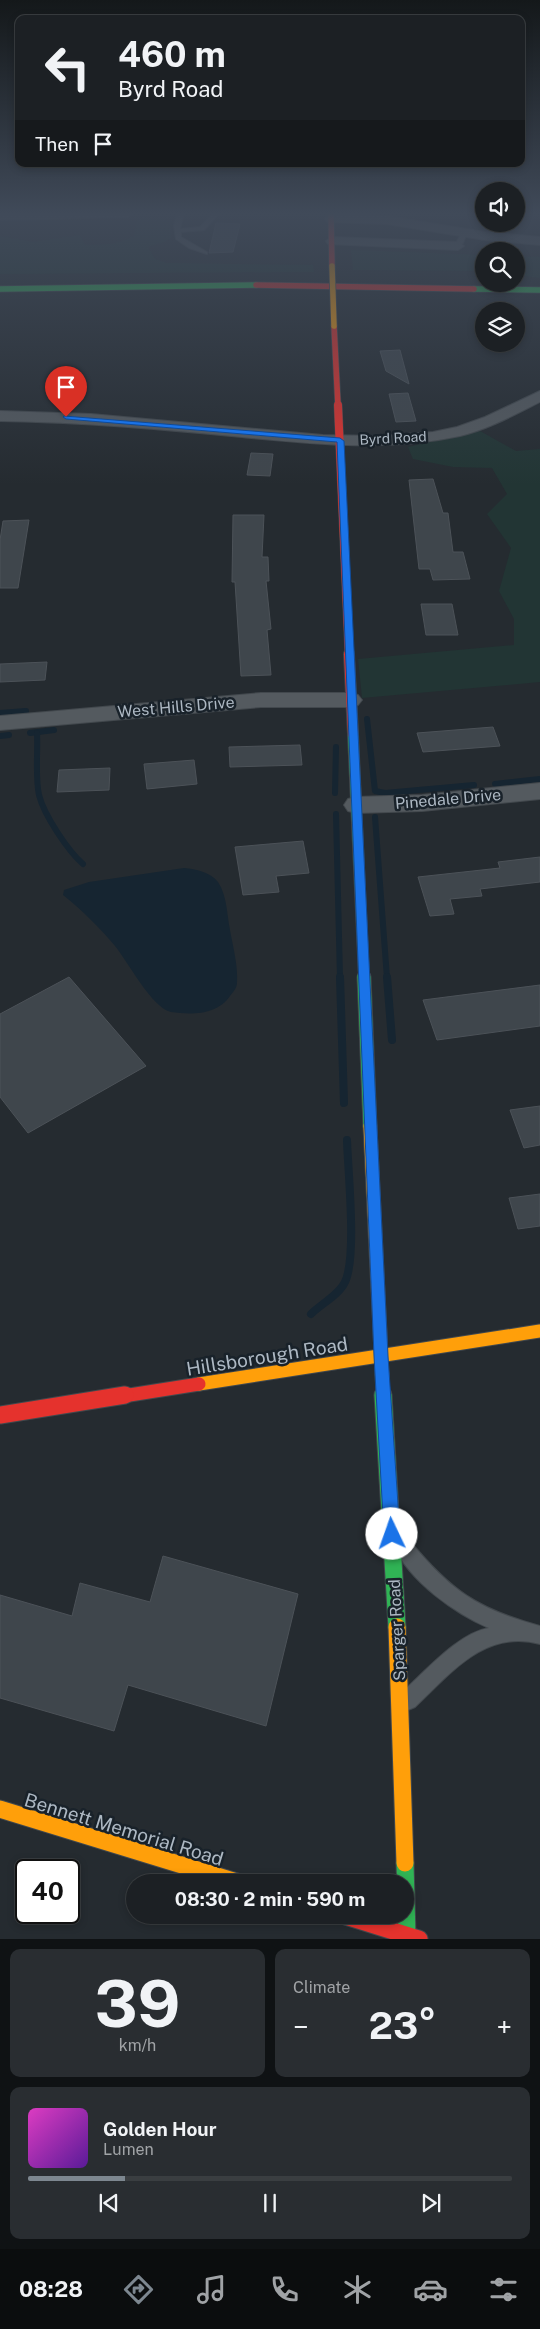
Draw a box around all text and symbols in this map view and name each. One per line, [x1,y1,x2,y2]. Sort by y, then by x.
text: 460 m [118,34,226,75]
icon: left [35,35,100,100]
text: Byrd Road [118,76,223,102]
icon: arrive [89,130,117,158]
text: Then [35,133,79,155]
map controls [475,182,525,352]
button: sound [475,182,525,232]
button: search [475,242,525,292]
button: layers [475,302,525,352]
pin [45,366,87,417]
icon: arrive [52,373,80,401]
street label: Byrd Road [359,428,427,448]
street label: West Hills Drive [117,692,235,722]
street label: Pinedale Drive [394,785,502,813]
street label: Hillsborough Road [185,1332,349,1380]
position arrow [365,1507,417,1559]
street label: Sparger Road [385,1579,409,1681]
street label: Bennett Memorial Road [22,1788,226,1870]
speed limit sign: 40 [15,1859,80,1924]
text: 08:30 · 2 min · 590 m [175,1888,365,1910]
text: 39 [95,1965,180,2042]
text: Climate [293,1978,350,1997]
text: 23° [369,2003,436,2048]
text: − [293,2010,309,2043]
text: + [496,2010,512,2043]
text: km/h [119,2036,156,2055]
text: Golden Hour [103,2118,217,2140]
text: Lumen [103,2140,154,2159]
icon: previous [95,2189,123,2217]
icon: pause [256,2189,284,2217]
icon: next [417,2189,445,2217]
icon: directions [121,2272,156,2307]
icon: music [194,2272,229,2307]
icon: phone [267,2272,302,2307]
icon: climate [340,2272,375,2307]
icon: car [413,2272,448,2307]
icon: filters [486,2272,521,2307]
text: 08:28 [19,2276,83,2302]

